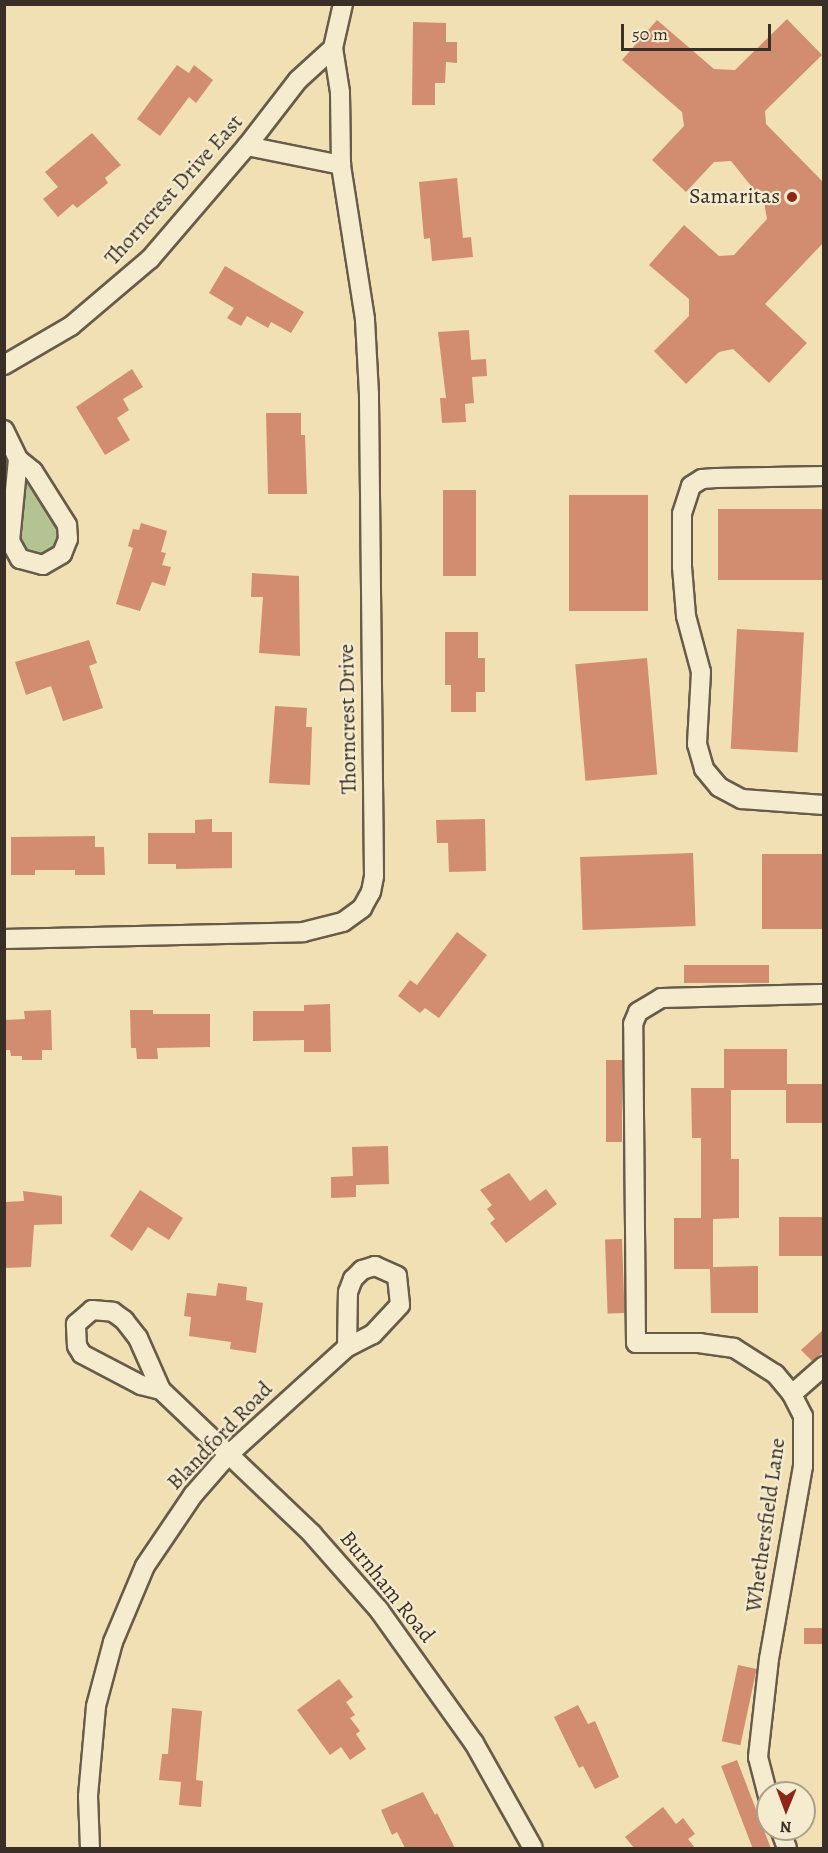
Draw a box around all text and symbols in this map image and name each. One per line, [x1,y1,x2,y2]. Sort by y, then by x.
scale bar [624,12,774,50]
text: 50 m [632,22,668,46]
street label: Thorncrest Drive East [99,109,249,271]
place label: Samaritas [689,184,780,210]
marker: Samaritas [785,190,799,204]
street label: Thorncrest Drive [333,644,363,794]
street label: Blandford Road [162,1376,278,1496]
street label: Whethersfield Lane [741,1436,791,1614]
street label: Burnham Road [334,1526,440,1648]
north arrow [756,1781,816,1841]
text: N [780,1816,792,1838]

